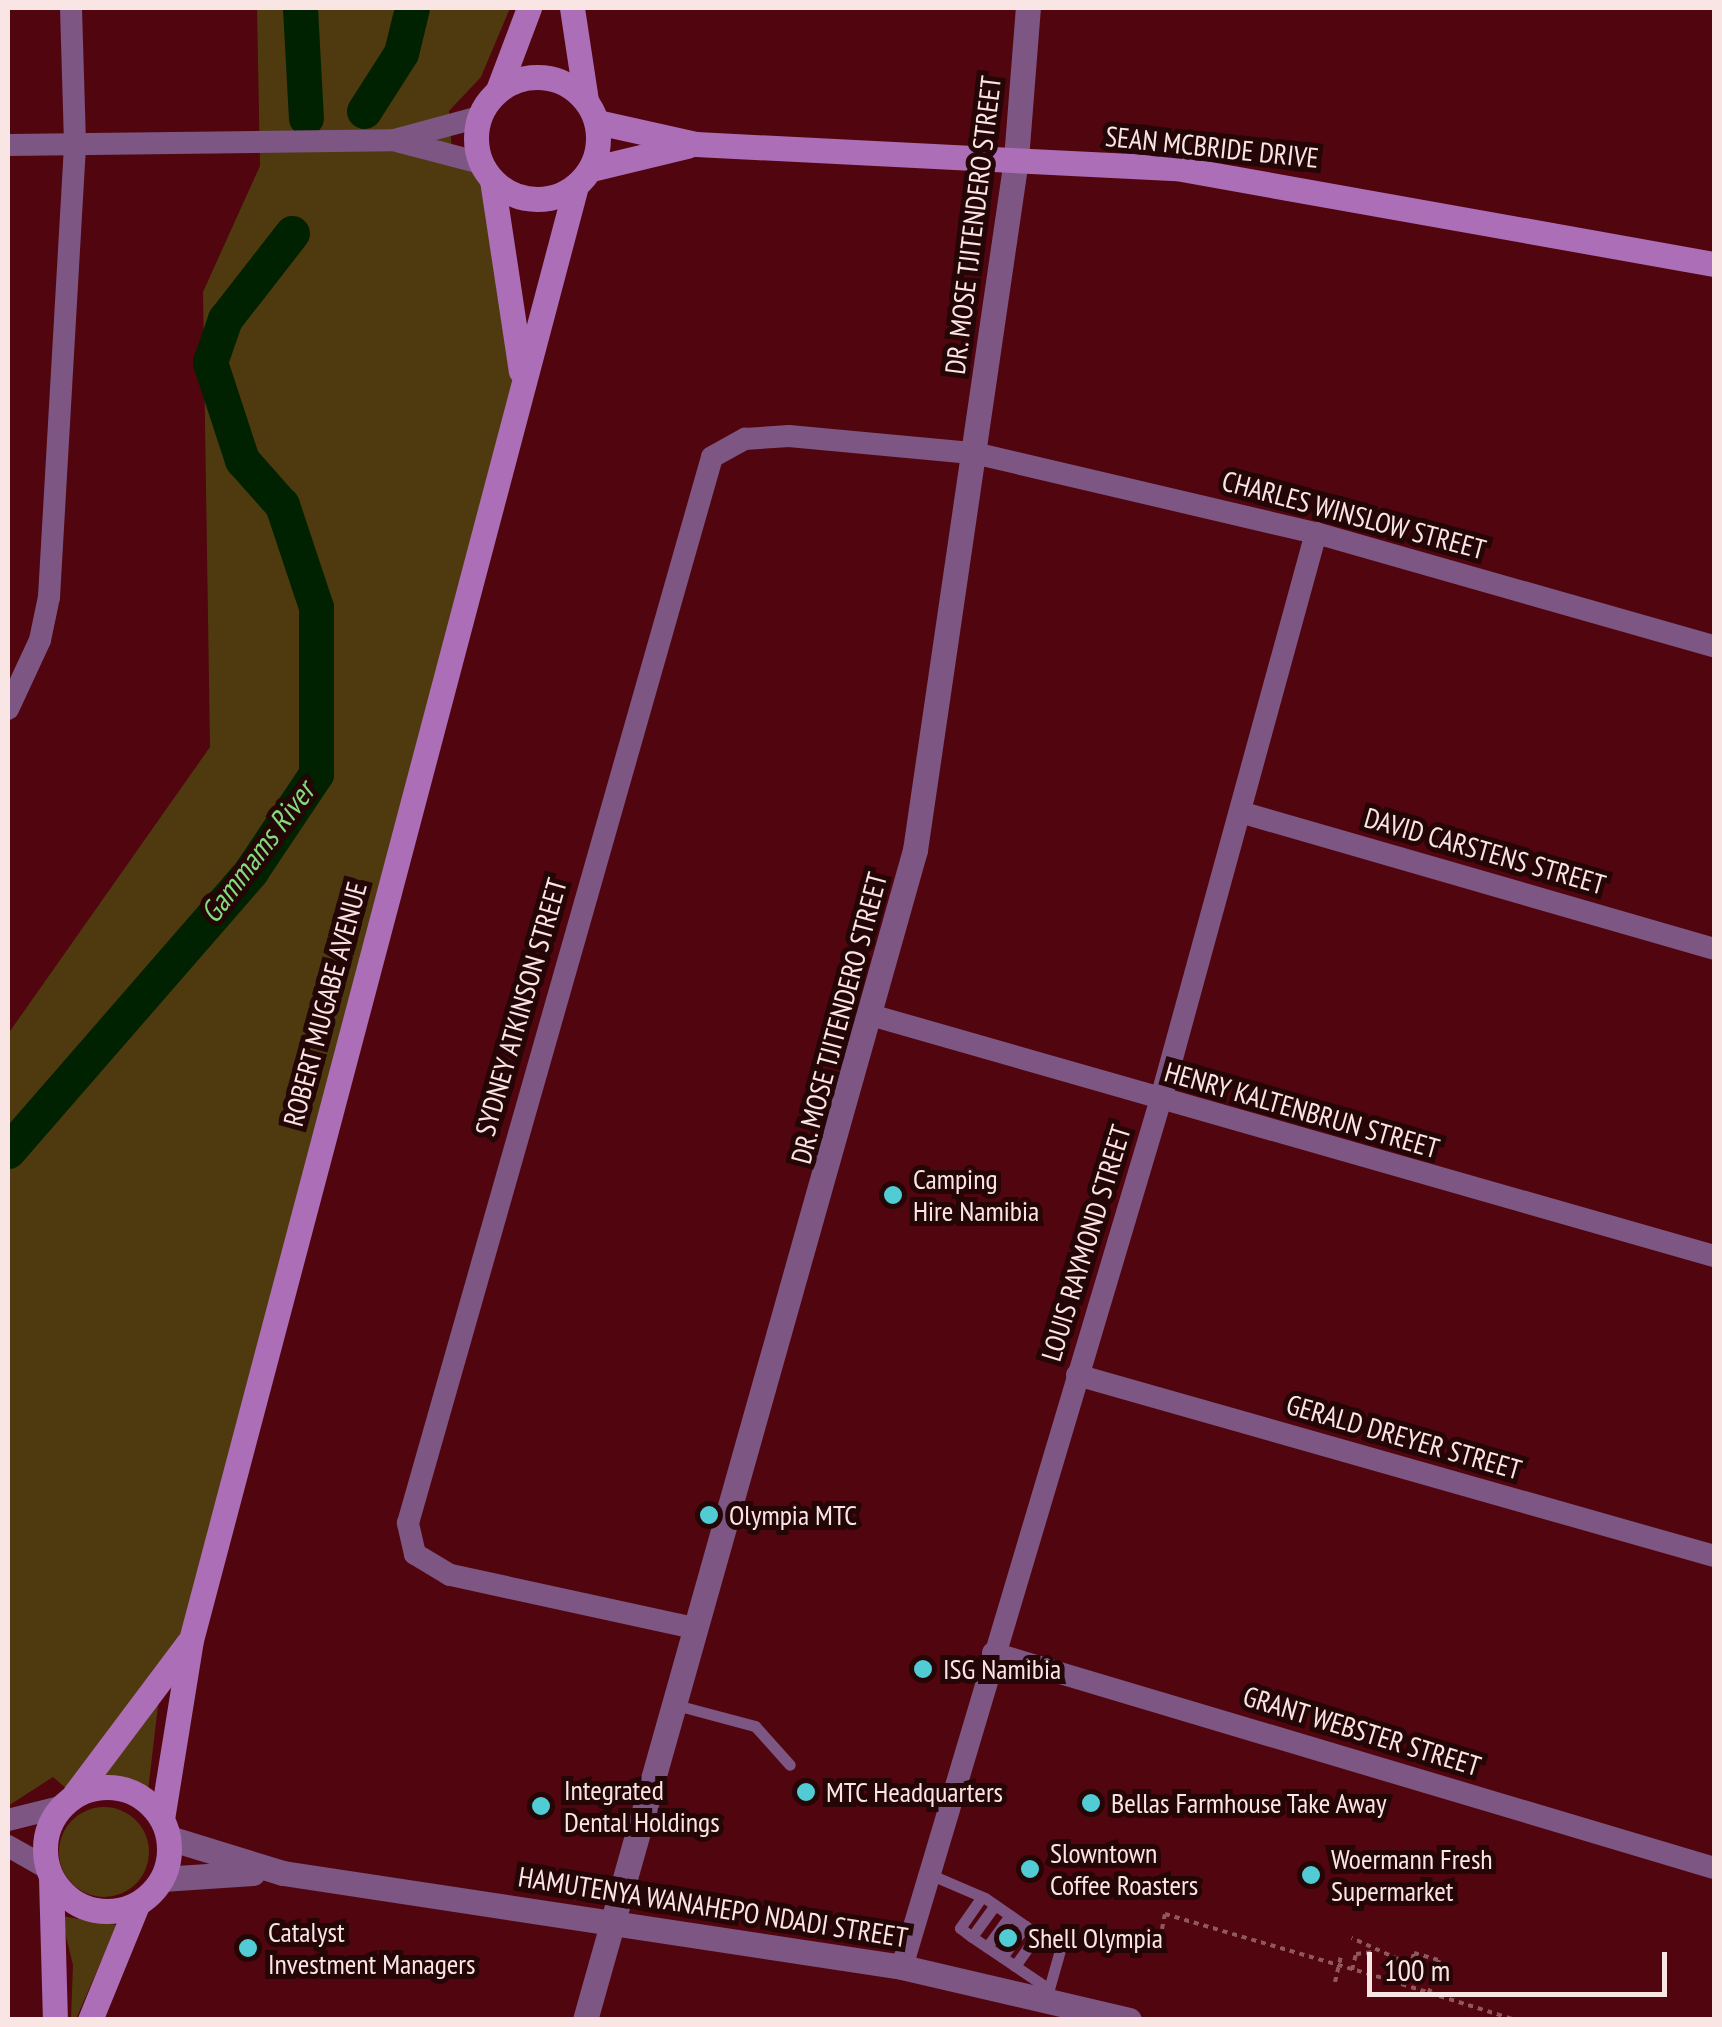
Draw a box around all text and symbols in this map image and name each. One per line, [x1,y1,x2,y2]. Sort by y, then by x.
street label: DR. MOSE TJITENDERO STREET [938,73,1008,377]
street label: SEAN MCBRIDE DRIVE [1104,119,1320,175]
street label: CHARLES WINSLOW STREET [1218,463,1490,567]
water label: Gammams River [192,774,322,930]
street label: DAVID CARSTENS STREET [1361,801,1609,901]
street label: DR. MOSE TJITENDERO STREET [784,867,894,1169]
street label: SYDNEY ATKINSON STREET [468,874,574,1140]
street label: ROBERT MUGABE AVENUE [276,877,374,1131]
street label: HENRY KALTENBRUN STREET [1161,1055,1443,1165]
street label: LOUIS RAYMOND STREET [1034,1121,1138,1365]
place label: Camping Hire Namibia [913,1162,1039,1228]
marker: Camping Hire Namibia [882,1184,904,1206]
street label: GERALD DREYER STREET [1283,1387,1525,1487]
place label: Olympia MTC [729,1498,857,1532]
marker: Olympia MTC [698,1504,720,1526]
place label: ISG Namibia [943,1652,1061,1686]
marker: ISG Namibia [912,1658,934,1680]
street label: GRANT WEBSTER STREET [1239,1679,1485,1783]
place label: Integrated Dental Holdings [564,1773,720,1839]
place label: MTC Headquarters [826,1775,1004,1809]
marker: MTC Headquarters [795,1781,817,1803]
place label: Bellas Farmhouse Take Away [1111,1786,1388,1820]
marker: Bellas Farmhouse Take Away [1080,1792,1102,1814]
marker: Integrated Dental Holdings [528,1793,554,1819]
place label: Slowntown Coffee Roasters [1050,1836,1198,1902]
place label: Woermann Fresh Supermarket [1331,1842,1493,1908]
marker: Slowntown Coffee Roasters [1019,1858,1041,1880]
street label: HAMUTENYA WANAHEPO NDADI STREET [515,1860,911,1954]
marker: Woermann Fresh Supermarket [1300,1864,1322,1886]
place label: Catalyst Investment Managers [268,1915,475,1981]
place label: Shell Olympia [1028,1921,1163,1955]
marker: Shell Olympia [997,1927,1019,1949]
scale bar [1372,1932,1672,1994]
marker: Catalyst Investment Managers [237,1937,259,1959]
text: 100 m [1384,1950,1450,1989]

